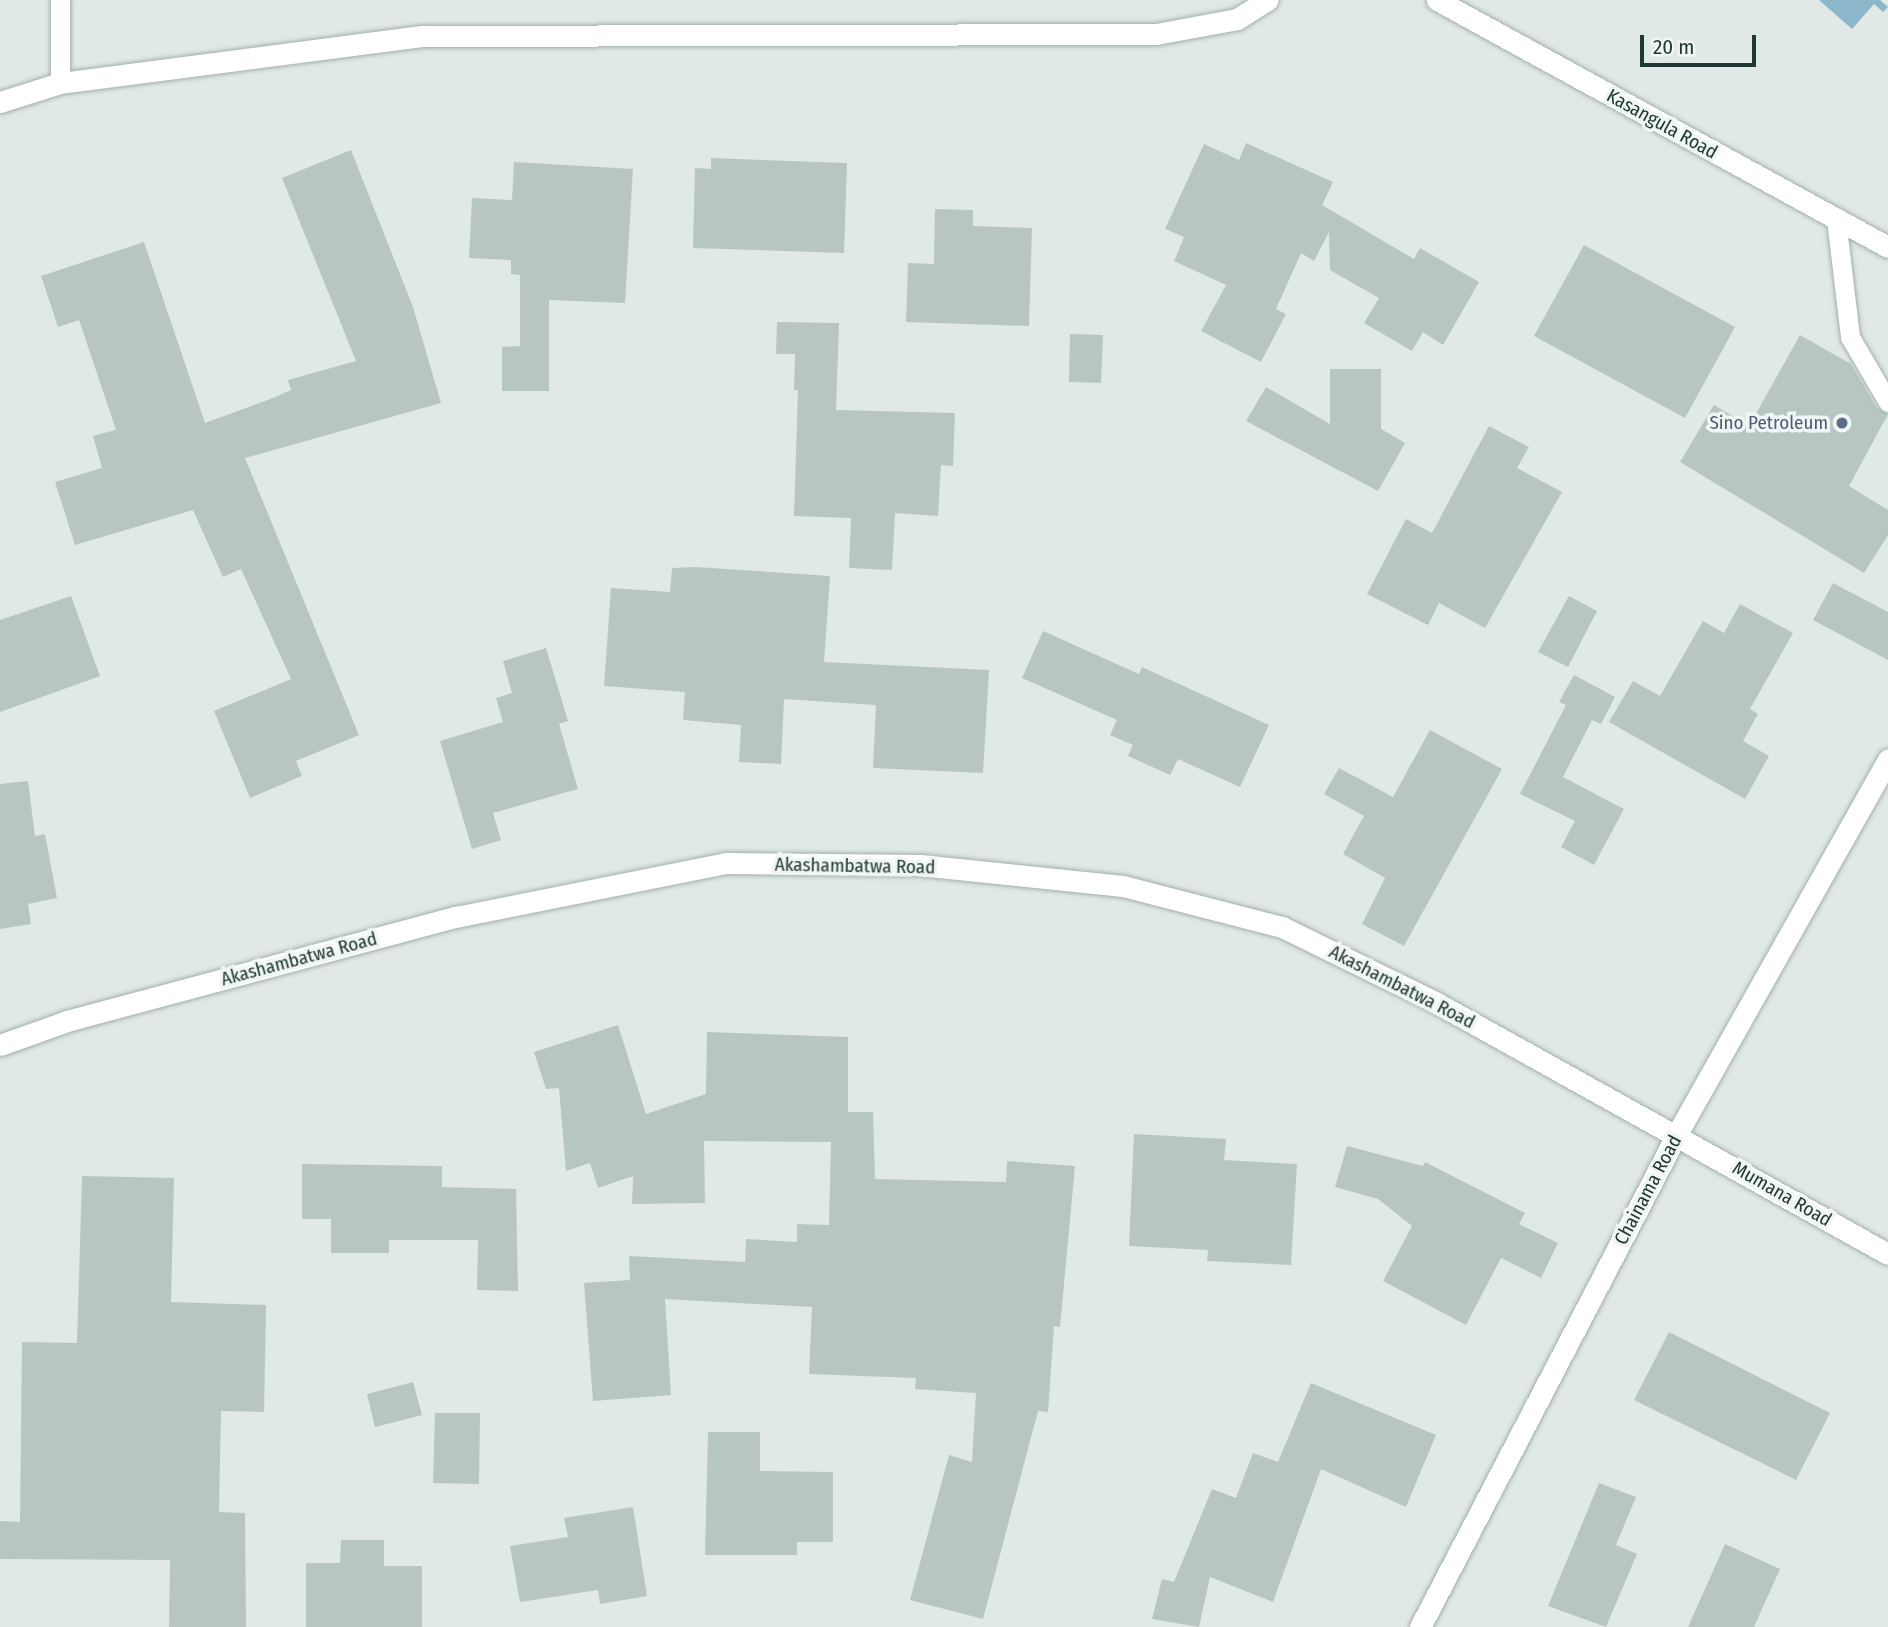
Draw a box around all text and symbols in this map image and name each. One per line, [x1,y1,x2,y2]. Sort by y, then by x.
scale bar [1643,21,1758,65]
text: 20 m [1653,34,1694,60]
street label: Kasangula Road [1603,84,1721,164]
place label: Sino Petroleum [1709,412,1828,434]
marker: Sino Petroleum [1834,415,1850,431]
street label: Akashambatwa Road [775,853,935,879]
street label: Akashambatwa Road [218,927,380,991]
street label: Akashambatwa Road [1325,940,1479,1034]
street label: Chainama Road [1610,1131,1686,1249]
street label: Mumana Road [1728,1156,1836,1232]

